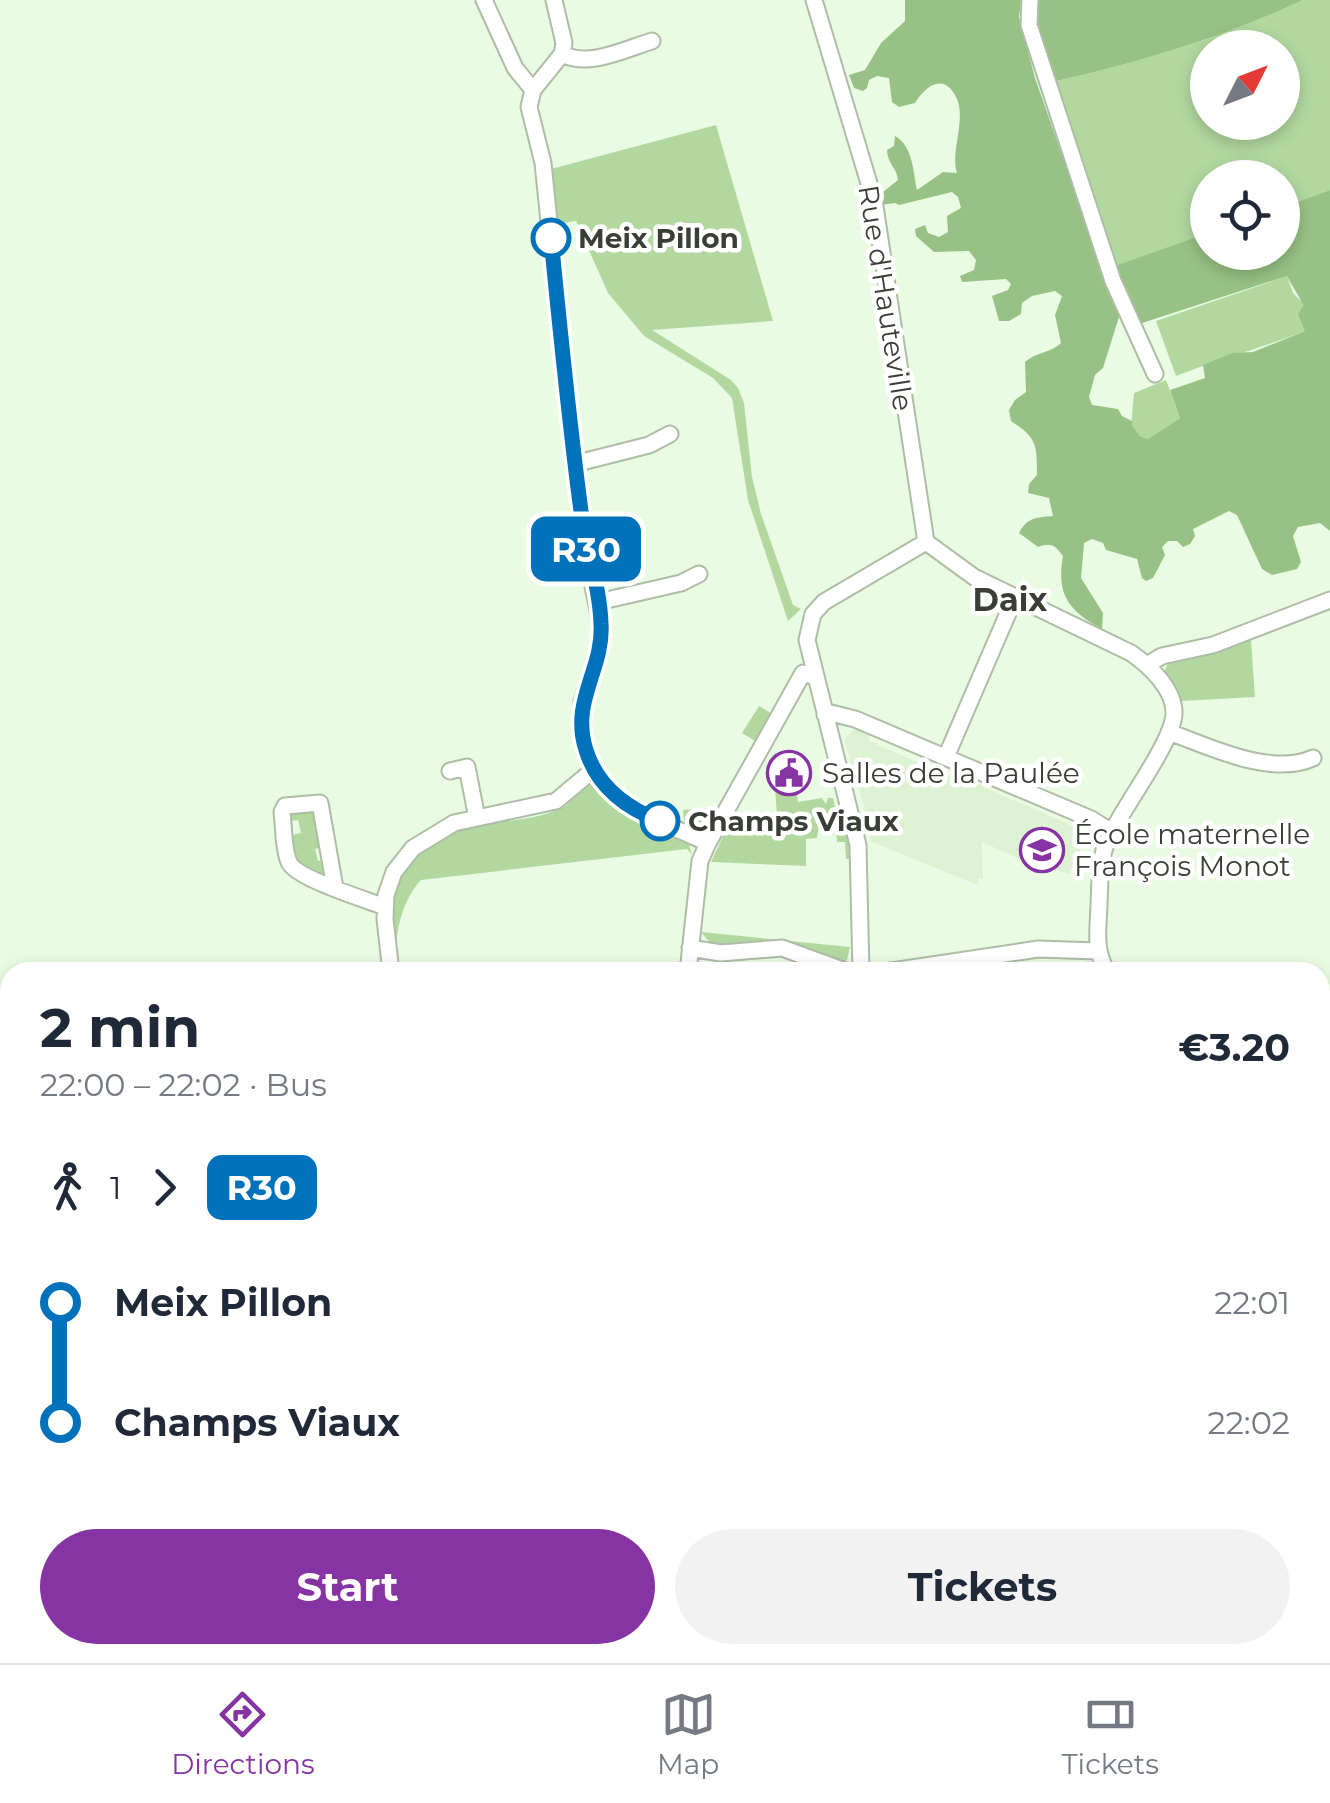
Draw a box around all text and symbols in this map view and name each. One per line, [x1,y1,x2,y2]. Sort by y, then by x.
north arrow [1190,30,1300,140]
map controls [1190,30,1300,270]
button: locate [1190,160,1300,270]
street label: Rue d'Hauteville [851,183,921,413]
marker: Meix Pillon [532,219,570,257]
place label: Meix Pillon [578,221,739,255]
line badge: R30 [528,516,644,582]
text: R30 [551,528,621,571]
district label: Daix [973,580,1047,619]
public building icon: Salles de la Paulée [766,750,812,796]
place label: Salles de la Paulée [822,756,1080,790]
marker: Champs Viaux [641,802,679,840]
place label: Champs Viaux [688,804,899,838]
place label: École maternelle François Monot [1074,817,1310,883]
school or university icon: École maternelle François Monot [1019,827,1065,873]
text: 2 min [40,994,200,1061]
text: €3.20 [1178,1024,1290,1071]
text: 22:00 – 22:02 · Bus [40,1065,327,1104]
icon: walk [40,1160,95,1215]
icon: forward [137,1160,192,1215]
text: R30 [227,1166,297,1209]
text: 1 [110,1168,122,1207]
text: Meix Pillon [114,1279,332,1326]
text: 22:01 [1214,1283,1290,1322]
text: Champs Viaux [114,1399,400,1446]
text: 22:02 [1208,1403,1290,1442]
button: Start [40,1529,655,1644]
button: Tickets [675,1529,1290,1644]
tab: Directions [171,1687,315,1781]
tab: Map [657,1687,719,1781]
tab: Tickets [1062,1687,1159,1781]

